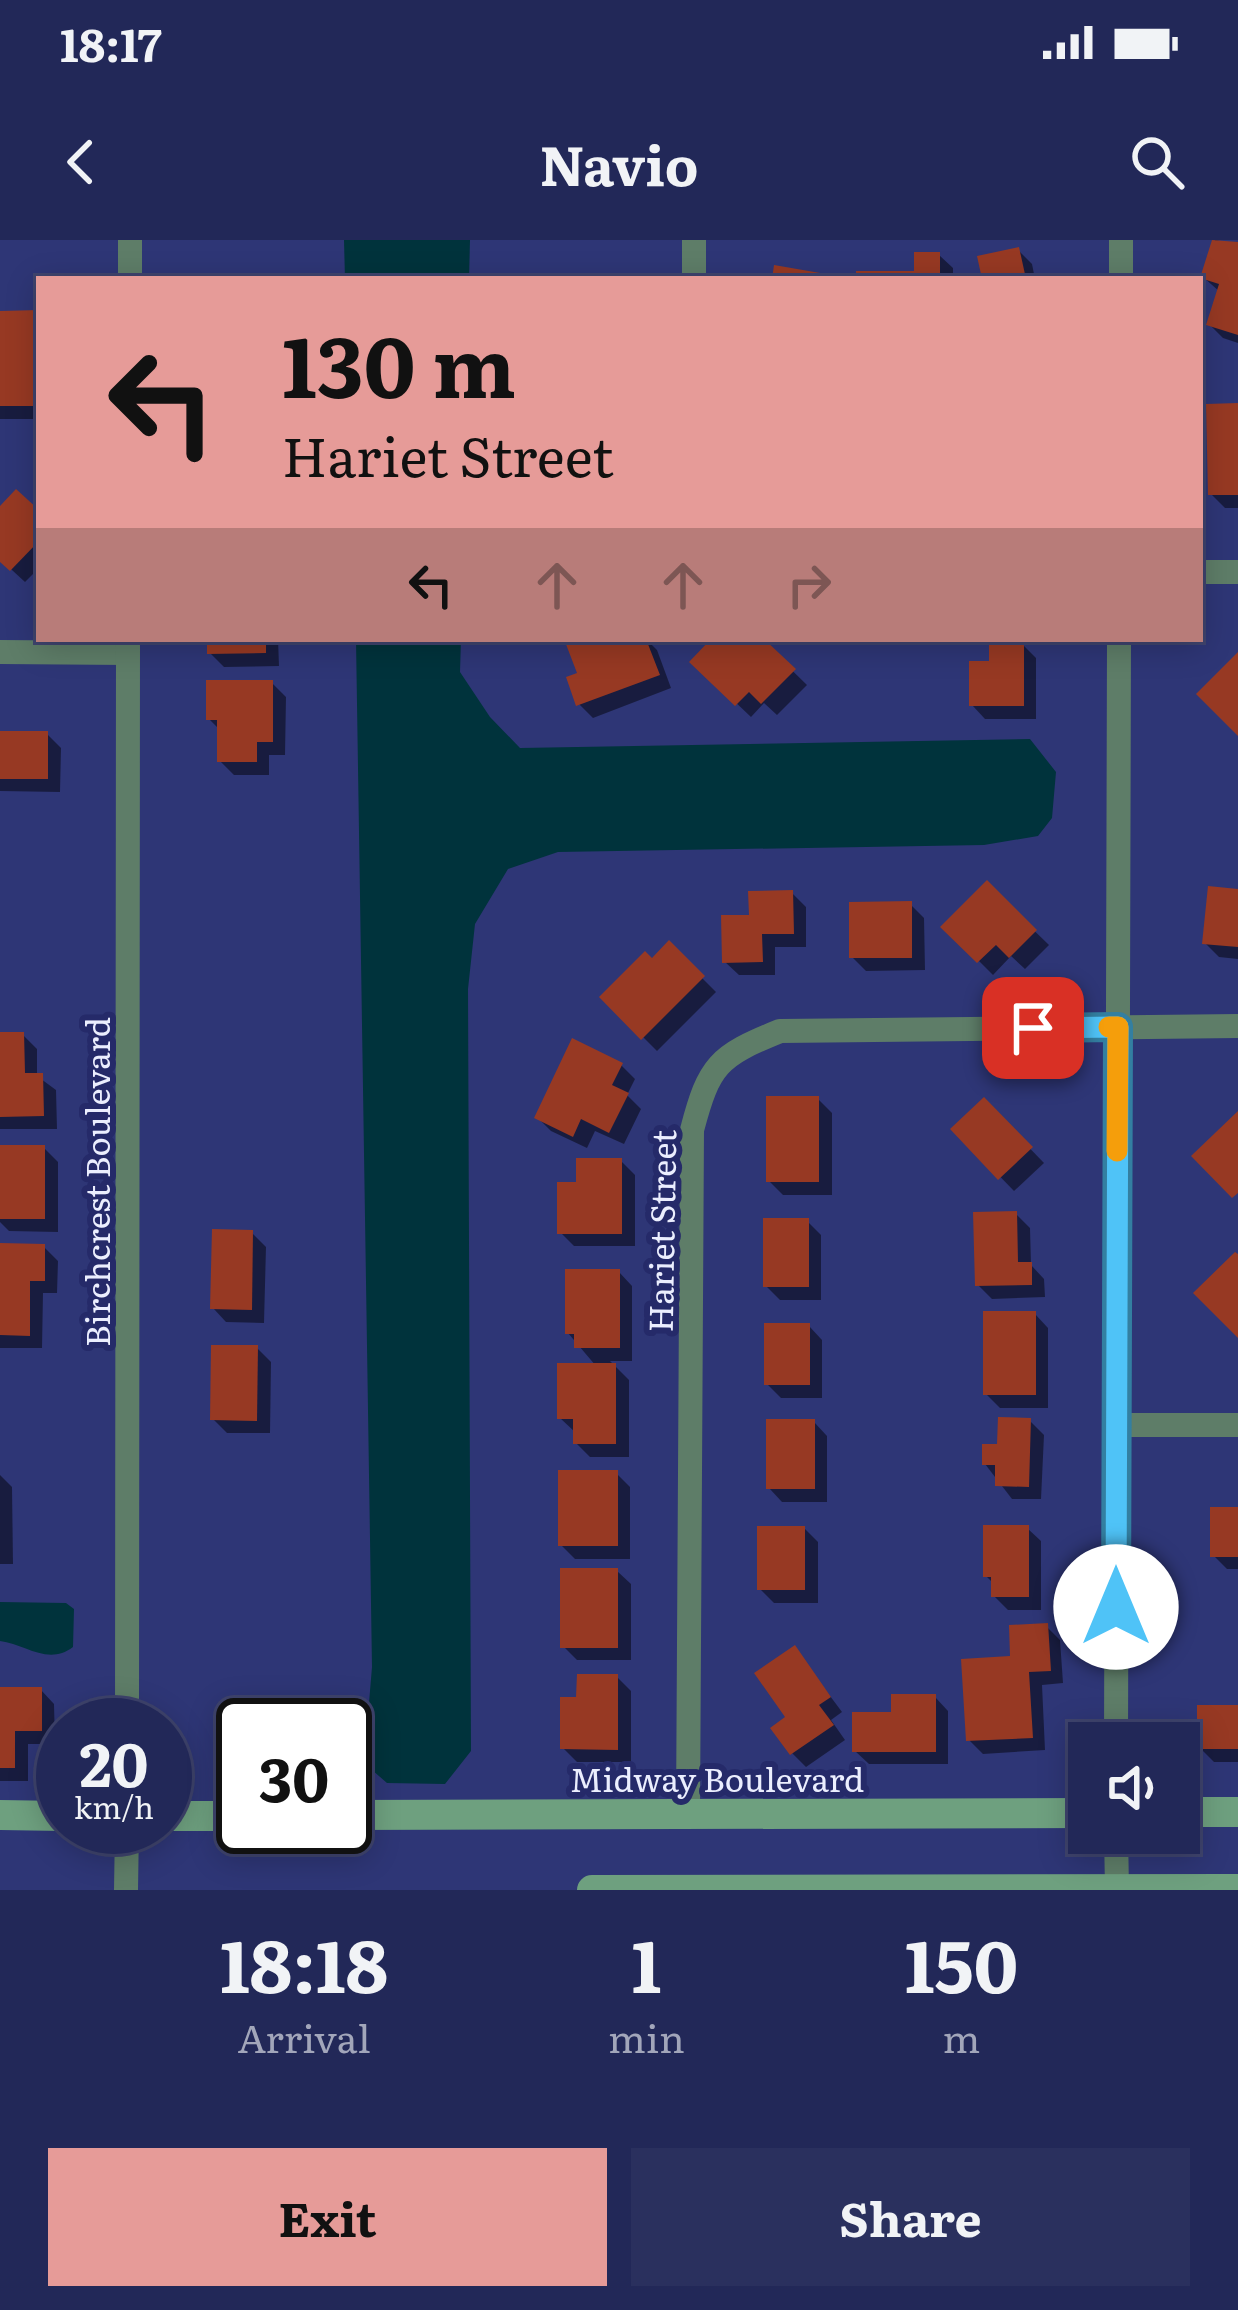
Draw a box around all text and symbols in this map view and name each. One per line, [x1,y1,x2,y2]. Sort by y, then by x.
text: 18:17 [60,9,162,76]
text: Navio [540,122,698,203]
icon: back [48,129,114,195]
icon: search [1124,129,1190,195]
text: 130 m [282,299,516,424]
icon: left [84,324,240,480]
text: Hariet Street [282,413,614,494]
icon: left [398,552,464,618]
icon: ahead [524,552,590,618]
icon: ahead [650,552,716,618]
icon: right [776,552,842,618]
pin [982,977,1084,1079]
icon: arrive [1000,995,1066,1061]
street label: Birchcrest Boulevard [71,1017,120,1347]
street label: Hariet Street [634,1129,686,1333]
position arrow [1053,1544,1179,1670]
speed limit sign: 30 [216,1698,372,1854]
text: 20 [79,1716,149,1805]
map controls [1068,1722,1200,1854]
button: sound [1068,1722,1200,1854]
street label: Midway Boulevard [570,1753,864,1802]
text: km/h [74,1784,154,1828]
text: 18:18 [220,1908,388,2015]
text: 1 [631,1908,661,2015]
text: 150 [905,1908,1018,2015]
text: Arrival [237,2007,371,2065]
text: min [608,2007,685,2065]
text: m [942,2007,980,2065]
button: Exit [48,2148,607,2286]
button: Share [631,2148,1190,2286]

